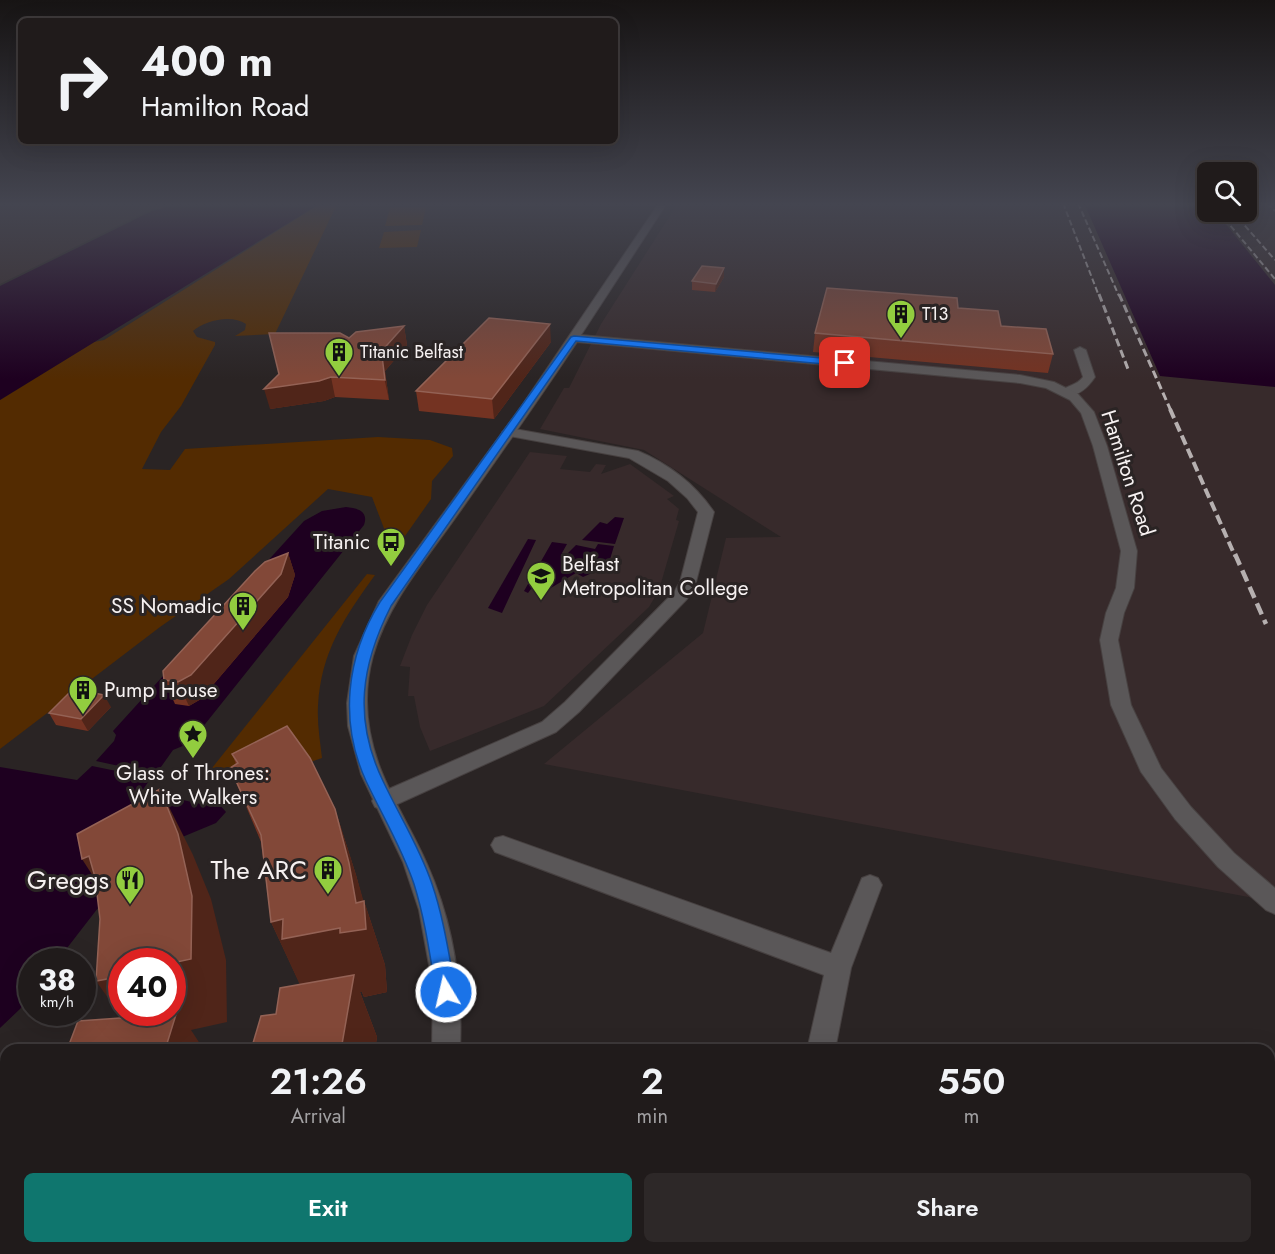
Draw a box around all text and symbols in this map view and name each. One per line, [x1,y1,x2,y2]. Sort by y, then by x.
text: 400 m [141,31,273,92]
icon: right [42,42,120,120]
text: Hamilton Road [141,87,309,126]
map controls [1197,162,1257,222]
button: search [1197,162,1257,222]
building icon: T13 [885,298,917,340]
place label: T13 [922,301,948,327]
building icon: Titanic Belfast [323,336,355,378]
pin [819,337,870,388]
place label: Titanic Belfast [360,339,464,365]
icon: arrive [828,346,861,379]
street label: Hamilton Road [1094,406,1162,540]
bus stop icon: Titanic [375,526,407,568]
place label: Titanic [313,527,370,557]
place label: Belfast Metropolitan College [562,549,749,603]
school or university icon: Belfast Metropolitan College [525,560,557,602]
building icon: SS Nomadic [227,590,259,632]
place label: SS Nomadic [111,591,222,621]
building icon: Pump House [67,674,99,716]
place label: Pump House [104,675,218,705]
place icon: Glass of Thrones: White Walkers [177,718,209,760]
place label: Glass of Thrones: White Walkers [116,758,270,812]
place label: The ARC [211,851,307,889]
building icon: The ARC [312,854,344,896]
place label: Greggs [27,861,109,899]
restaurant icon: Greggs [114,864,146,906]
speed limit sign: 40 [108,948,186,1026]
text: 38 [38,958,76,1001]
position arrow [414,960,478,1024]
text: km/h [40,991,74,1013]
text: 21:26 [270,1055,367,1107]
text: 2 [641,1055,664,1107]
text: 550 [938,1055,1005,1107]
text: Arrival [291,1102,346,1131]
text: min [637,1102,668,1131]
text: m [964,1102,979,1131]
button: Exit [24,1173,632,1242]
button: Share [644,1173,1251,1242]

